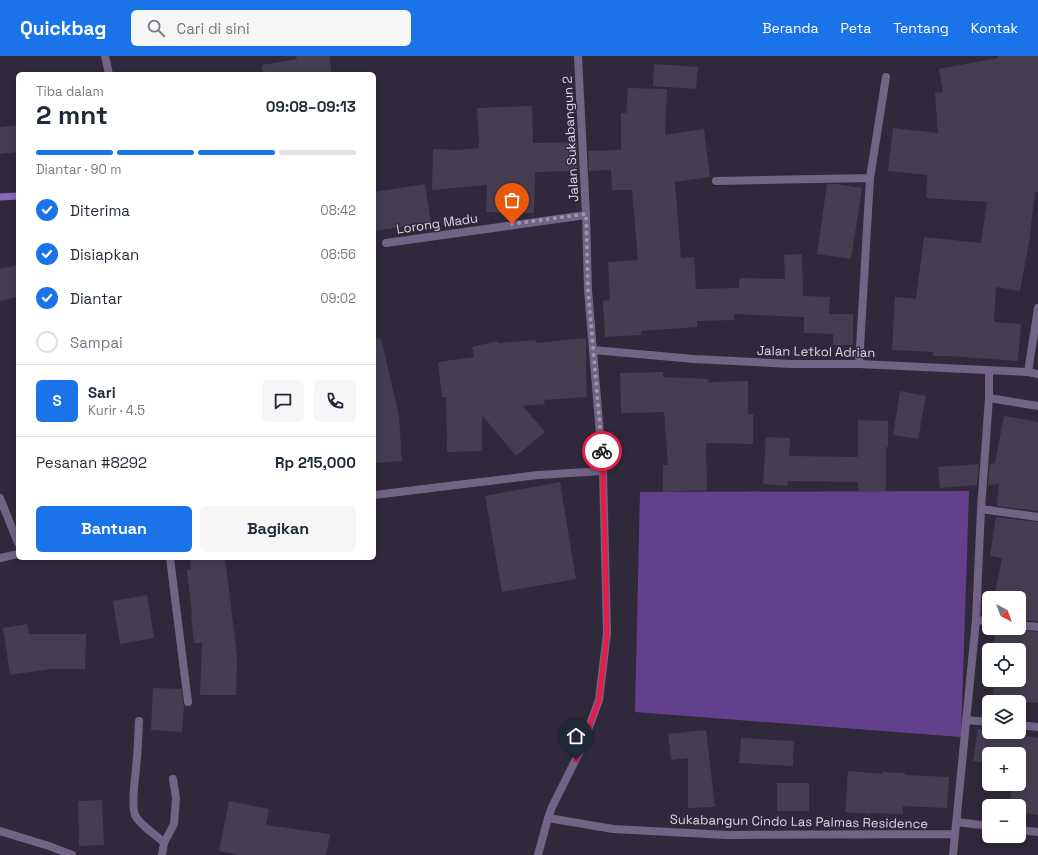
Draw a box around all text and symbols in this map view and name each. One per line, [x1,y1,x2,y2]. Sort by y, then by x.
search box [131,10,411,46]
text: Quickbag [20,16,107,41]
icon: search [145,17,167,39]
text: Cari di sini [177,19,250,38]
text: Beranda [762,19,819,37]
text: Peta [841,19,871,37]
text: Tentang [893,19,949,37]
text: Kontak [971,19,1018,37]
street label: Jalan Sukabangun 2 [559,75,582,203]
text: Tiba dalam [36,83,104,100]
text: 09:08–09:13 [266,97,356,116]
text: 2 mnt [36,98,108,132]
text: Diantar · 90 m [36,161,121,178]
pin [495,183,529,224]
icon: bag [501,189,523,211]
icon: check [36,199,58,221]
text: Diterima [70,201,130,220]
text: 08:42 [320,202,356,219]
street label: Lorong Madu [395,209,479,238]
icon: check [36,243,58,265]
text: Disiapkan [70,245,139,264]
text: 08:56 [321,246,356,263]
icon: check [36,287,58,309]
text: Diantar [70,289,122,308]
text: 09:02 [320,290,356,307]
text: Sampai [70,333,123,352]
street label: Jalan Letkol Adrian [757,342,875,361]
button: chat [262,380,304,422]
button: phone [314,380,356,422]
text: Sari [88,383,116,402]
text: S [52,391,62,410]
text: Kurir · 4.5 [88,402,145,419]
courier [582,431,622,471]
icon: bike [591,440,613,462]
text: Pesanan #8292 [36,453,147,472]
text: Rp 215,000 [275,453,356,472]
button: Bantuan [36,506,192,552]
button: Bagikan [200,506,356,552]
north arrow [982,591,1026,635]
map controls [982,591,1026,843]
button: locate [982,643,1026,687]
button: layers [982,695,1026,739]
pin [559,719,593,760]
icon: home [565,725,587,747]
button: + [982,747,1026,791]
button: − [982,799,1026,843]
street label: Sukabangun Cindo Las Palmas Residence [670,811,928,832]

